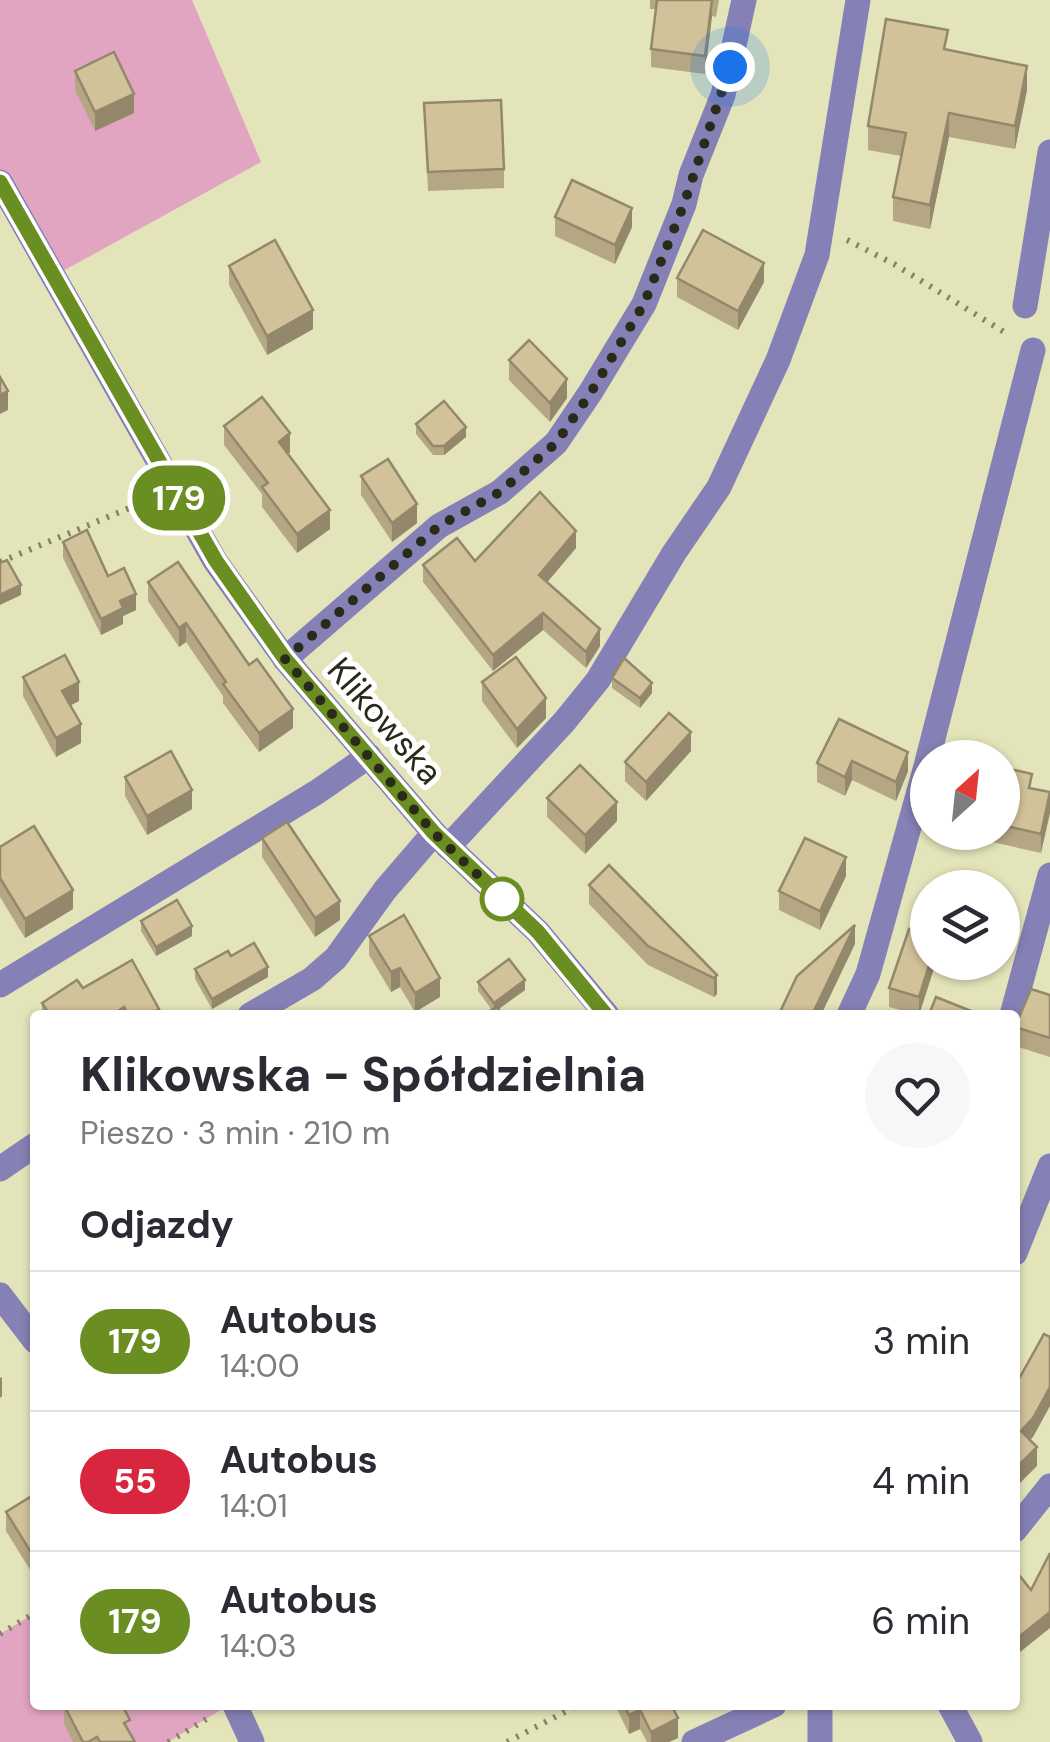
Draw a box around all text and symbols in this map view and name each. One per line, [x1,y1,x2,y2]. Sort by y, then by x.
your location [705,42,755,92]
line badge: 179 [121,466,236,530]
text: 179 [152,475,206,521]
street label: Klikowska [317,648,453,794]
north arrow [910,740,1020,850]
map controls [910,740,1020,980]
button: layers [910,870,1020,980]
unlabelled marker [481,878,523,920]
text: Klikowska - Spółdzielnia [80,1043,646,1106]
button: heart [865,1043,970,1148]
text: Pieszo · 3 min · 210 m [80,1112,390,1154]
text: Odjazdy [80,1200,234,1250]
text: Autobus [220,1295,378,1345]
text: 3 min [873,1316,970,1366]
text: 179 [108,1318,162,1364]
text: 14:00 [220,1345,300,1387]
text: Autobus [220,1435,378,1485]
text: 4 min [872,1456,970,1506]
text: 55 [113,1458,157,1504]
text: 14:01 [220,1485,288,1527]
text: Autobus [220,1575,378,1625]
text: 6 min [871,1596,970,1646]
text: 179 [108,1598,162,1644]
text: 14:03 [220,1625,297,1667]

